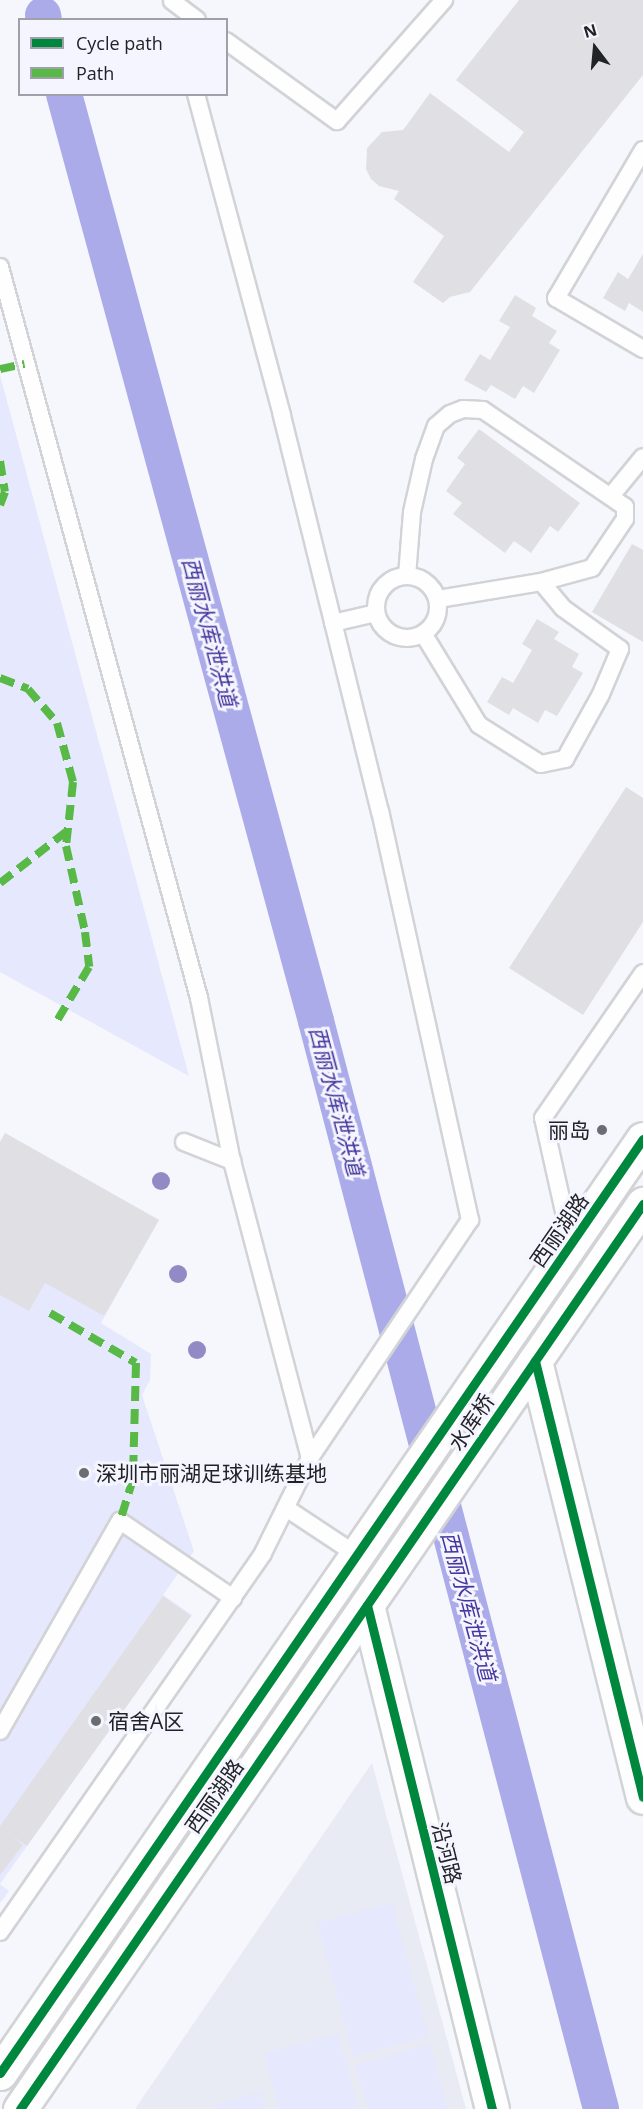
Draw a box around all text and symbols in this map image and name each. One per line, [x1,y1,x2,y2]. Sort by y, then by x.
legend [18,18,228,96]
north arrow [565,18,625,78]
text: N [581,18,599,43]
text: Cycle path [76,31,163,55]
text: Path [76,61,114,85]
water label: 西丽水库泄洪道 [177,554,243,710]
water label: 西丽水库泄洪道 [304,1023,370,1179]
place label: 丽岛 [548,1117,590,1143]
marker: 丽岛 [595,1123,609,1137]
street label: 西丽湖路 [525,1188,593,1272]
street label: 水库桥 [443,1389,499,1455]
place label: 深圳市丽湖足球训练基地 [96,1460,327,1486]
marker: 深圳市丽湖足球训练基地 [77,1466,91,1480]
water label: 西丽水库泄洪道 [436,1528,502,1684]
place label: 宿舍A区 [108,1708,184,1734]
marker: 宿舍A区 [89,1714,103,1728]
street label: 西丽湖路 [180,1754,248,1838]
street label: 沿河路 [427,1819,467,1887]

